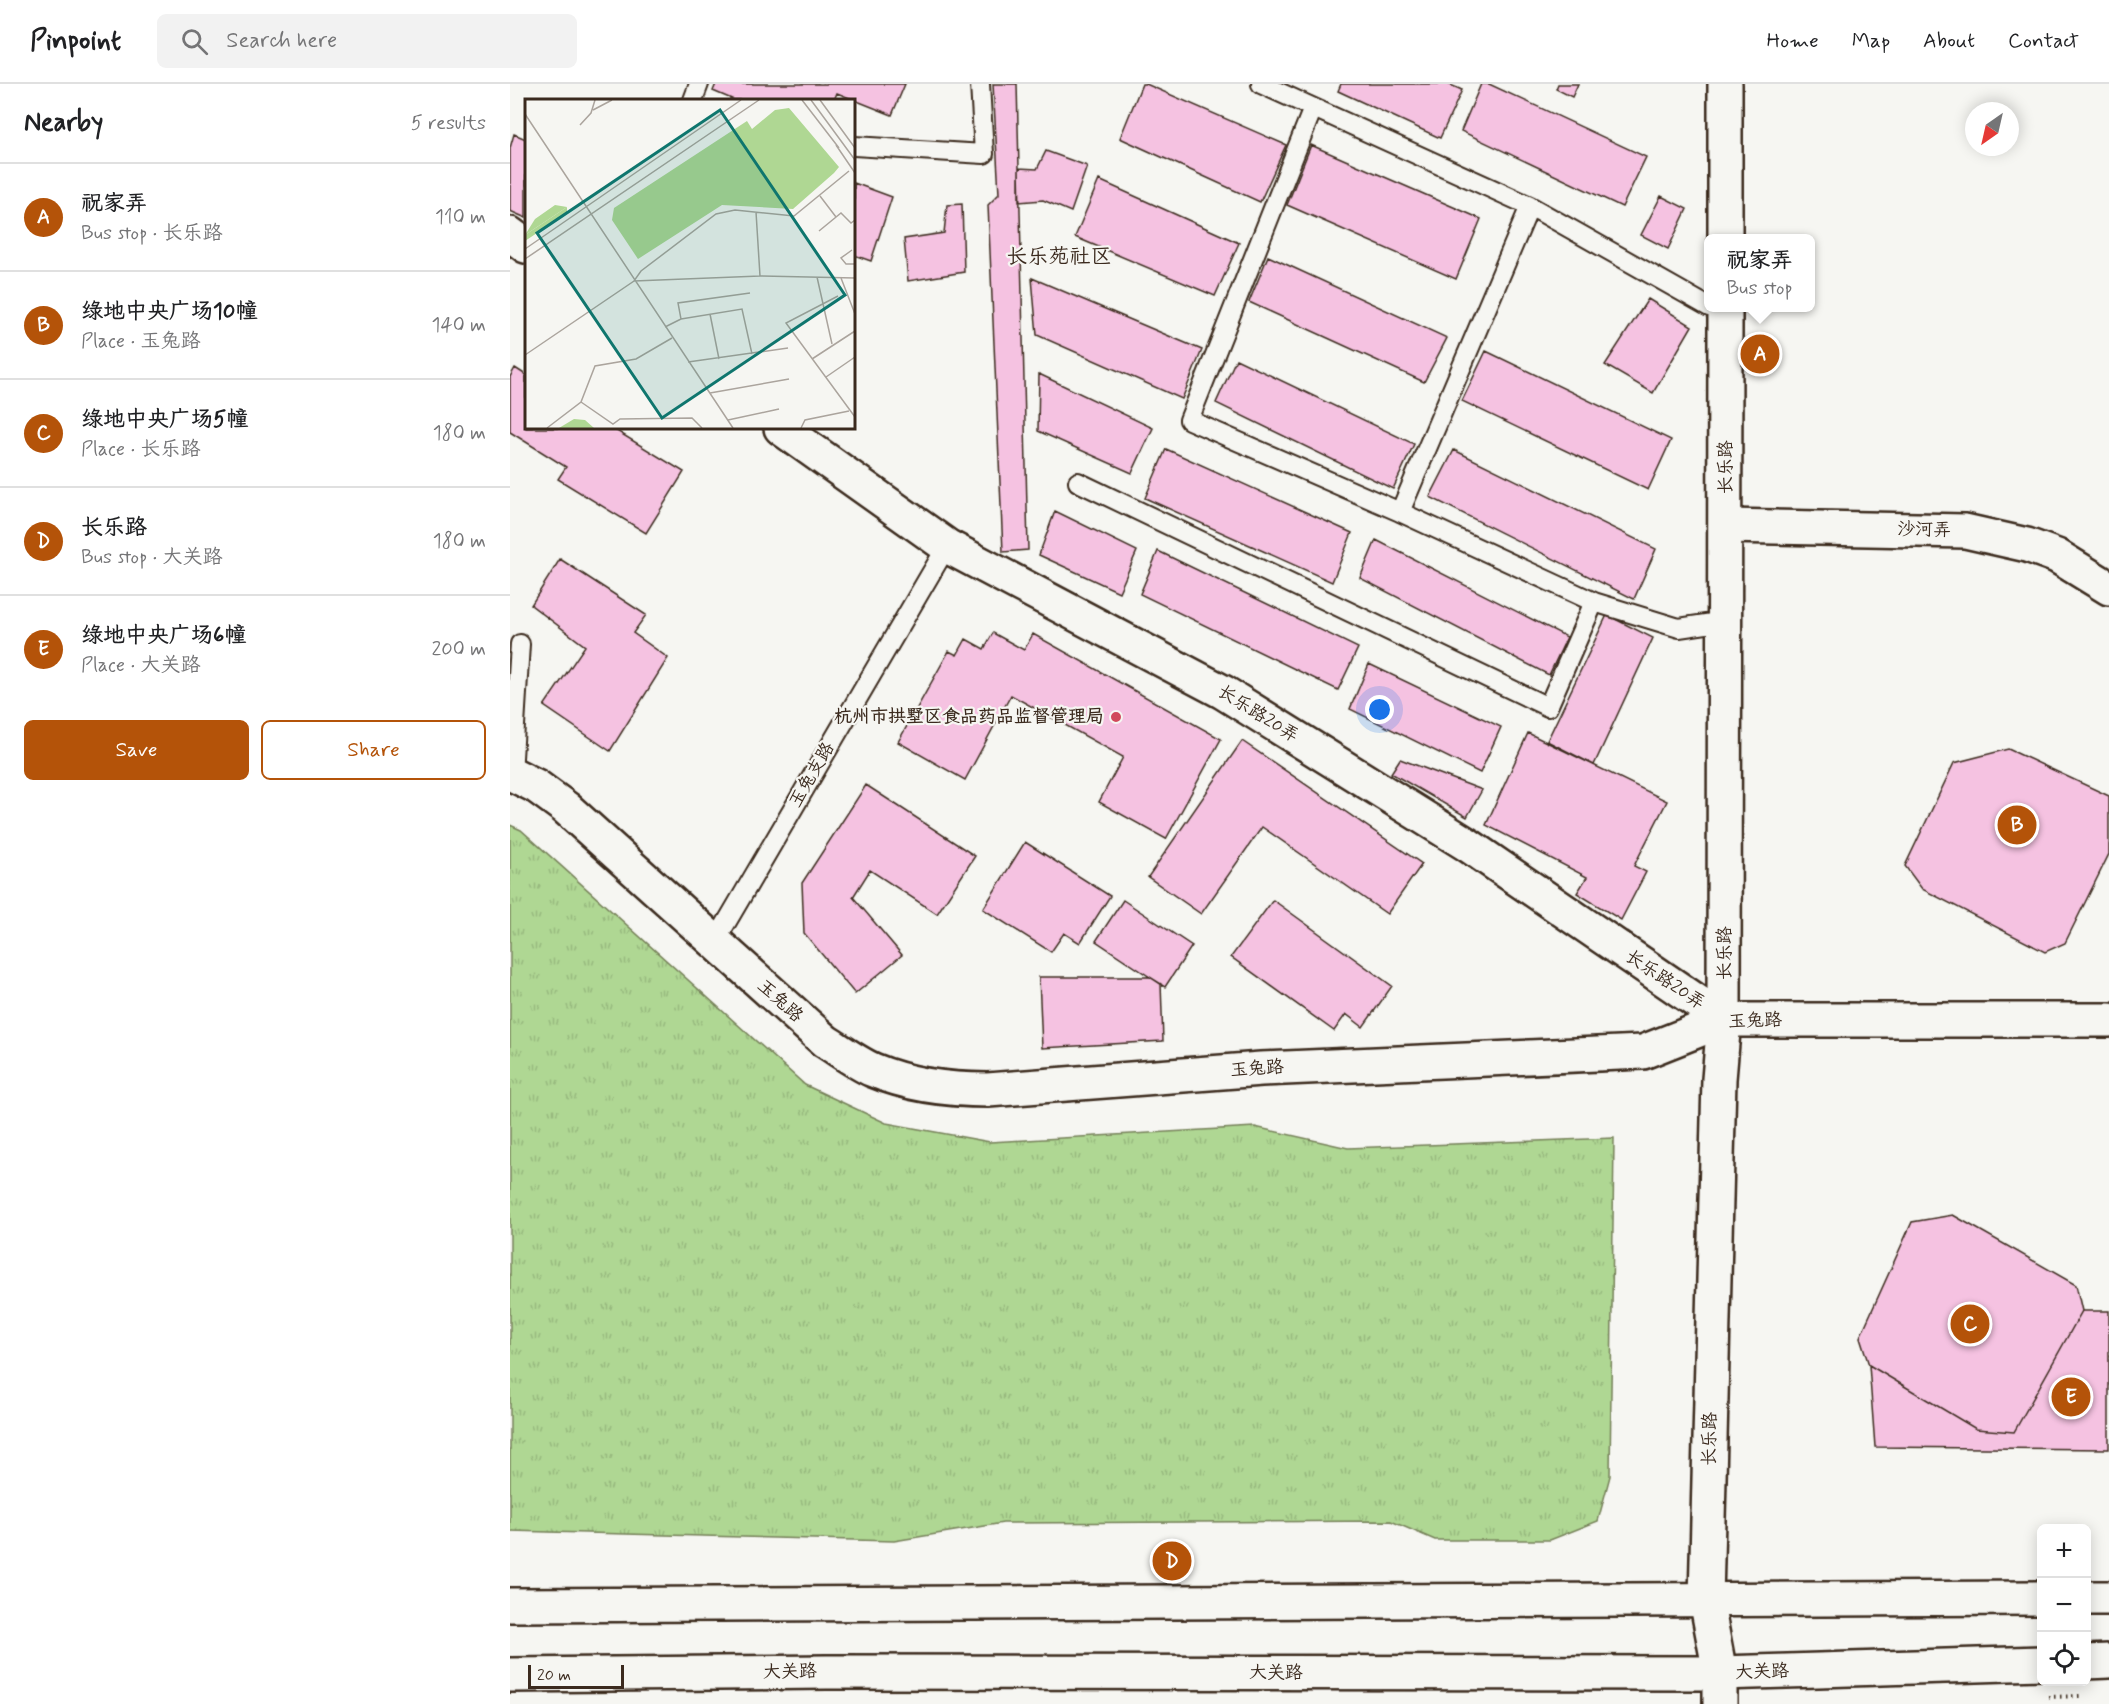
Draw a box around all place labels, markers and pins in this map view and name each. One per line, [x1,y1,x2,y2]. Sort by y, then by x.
pin: A [1740,332,1780,376]
place label: 杭州市拱墅区食品药品监督管理局 [834,705,1104,729]
marker: 杭州市拱墅区食品药品监督管理局 [1109,710,1123,724]
pin: B [1998,802,2036,848]
pin: C [1950,1302,1990,1346]
pin: E [2052,1374,2090,1420]
pin: D [1152,1538,1192,1584]

